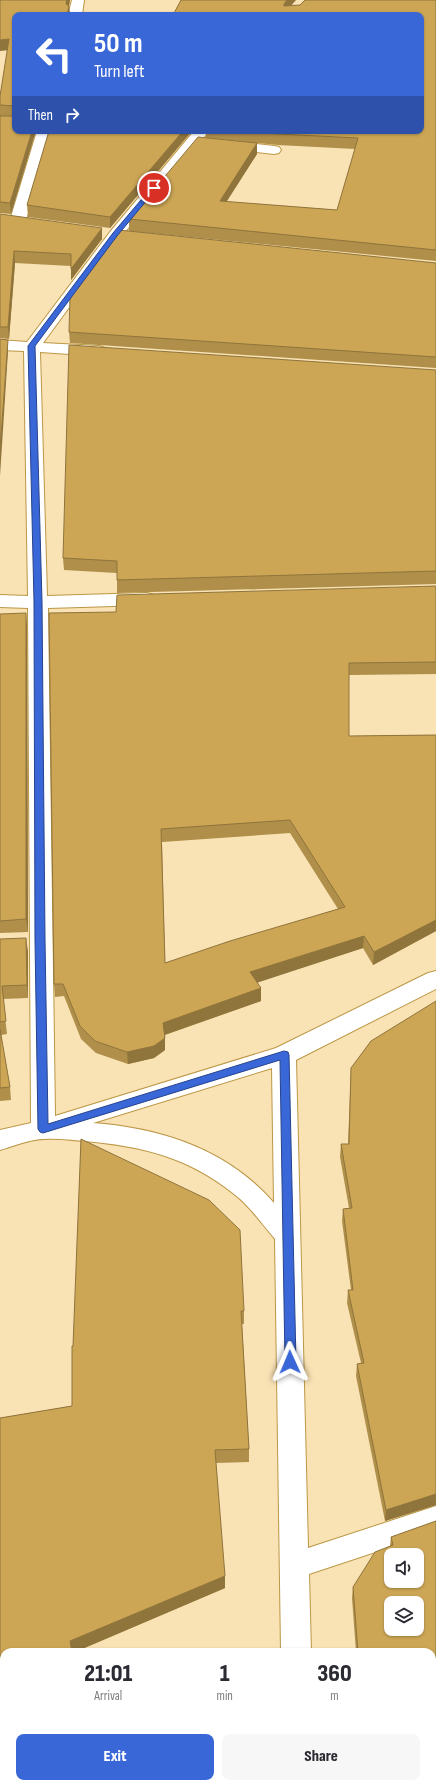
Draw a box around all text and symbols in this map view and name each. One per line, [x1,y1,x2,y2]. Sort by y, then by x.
text: 50 m [94,27,143,60]
icon: left [28,28,80,80]
text: Turn left [94,61,145,82]
icon: right [61,104,83,126]
text: Then [28,106,53,125]
pin [137,171,171,205]
icon: arrive [143,177,165,199]
position arrow [269,1341,311,1383]
map controls [384,1548,424,1636]
button: sound [384,1548,424,1588]
button: layers [384,1596,424,1636]
text: 21:01 [84,1659,132,1688]
text: 1 [220,1659,230,1688]
text: 360 [317,1659,352,1688]
text: Arrival [94,1688,122,1704]
text: min [217,1688,233,1704]
text: m [330,1688,339,1704]
button: Exit [16,1734,214,1780]
button: Share [222,1734,420,1780]

